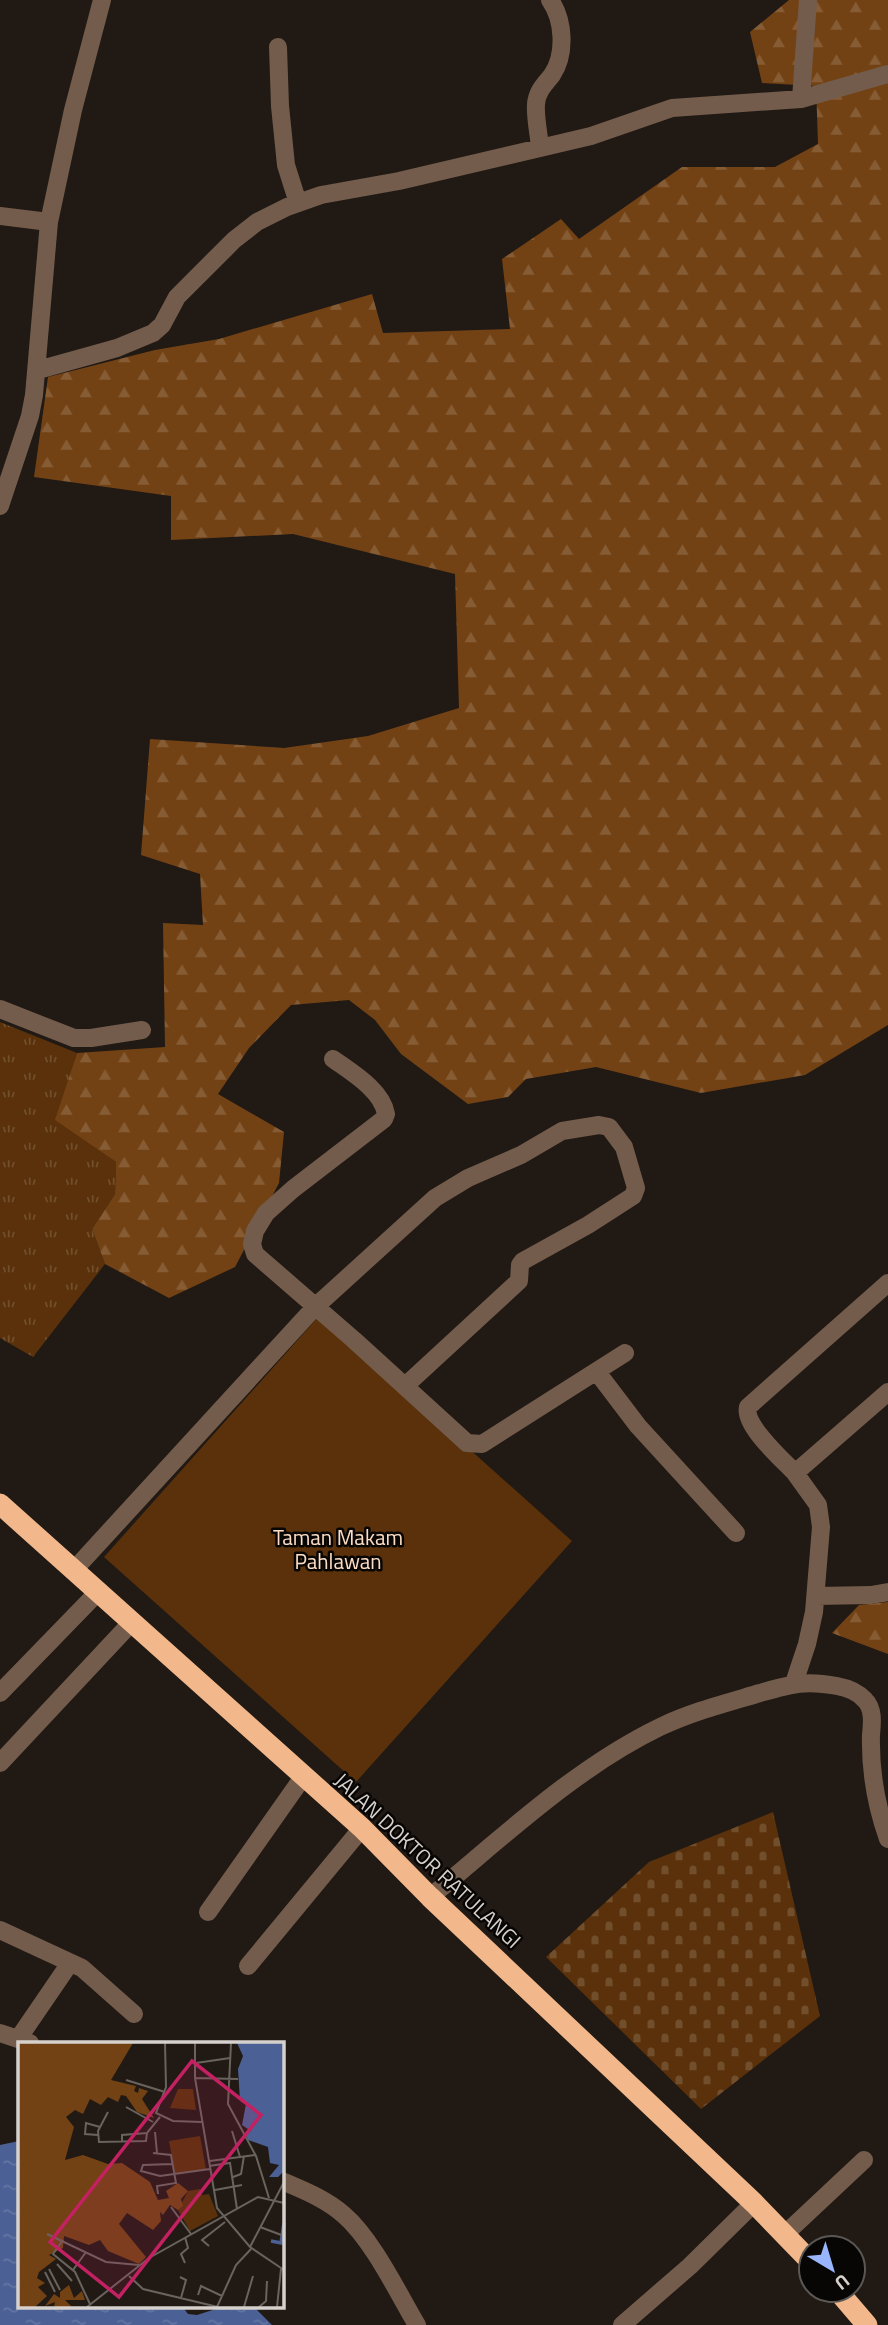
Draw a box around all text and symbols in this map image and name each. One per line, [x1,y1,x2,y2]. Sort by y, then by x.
park label: Taman Makam Pahlawan [273,1521,403,1577]
street label: JALAN DOKTOR RATULANGI [327,1765,529,1955]
inset map [18,2042,284,2308]
north arrow [797,2234,867,2304]
text: U [829,2268,857,2298]

